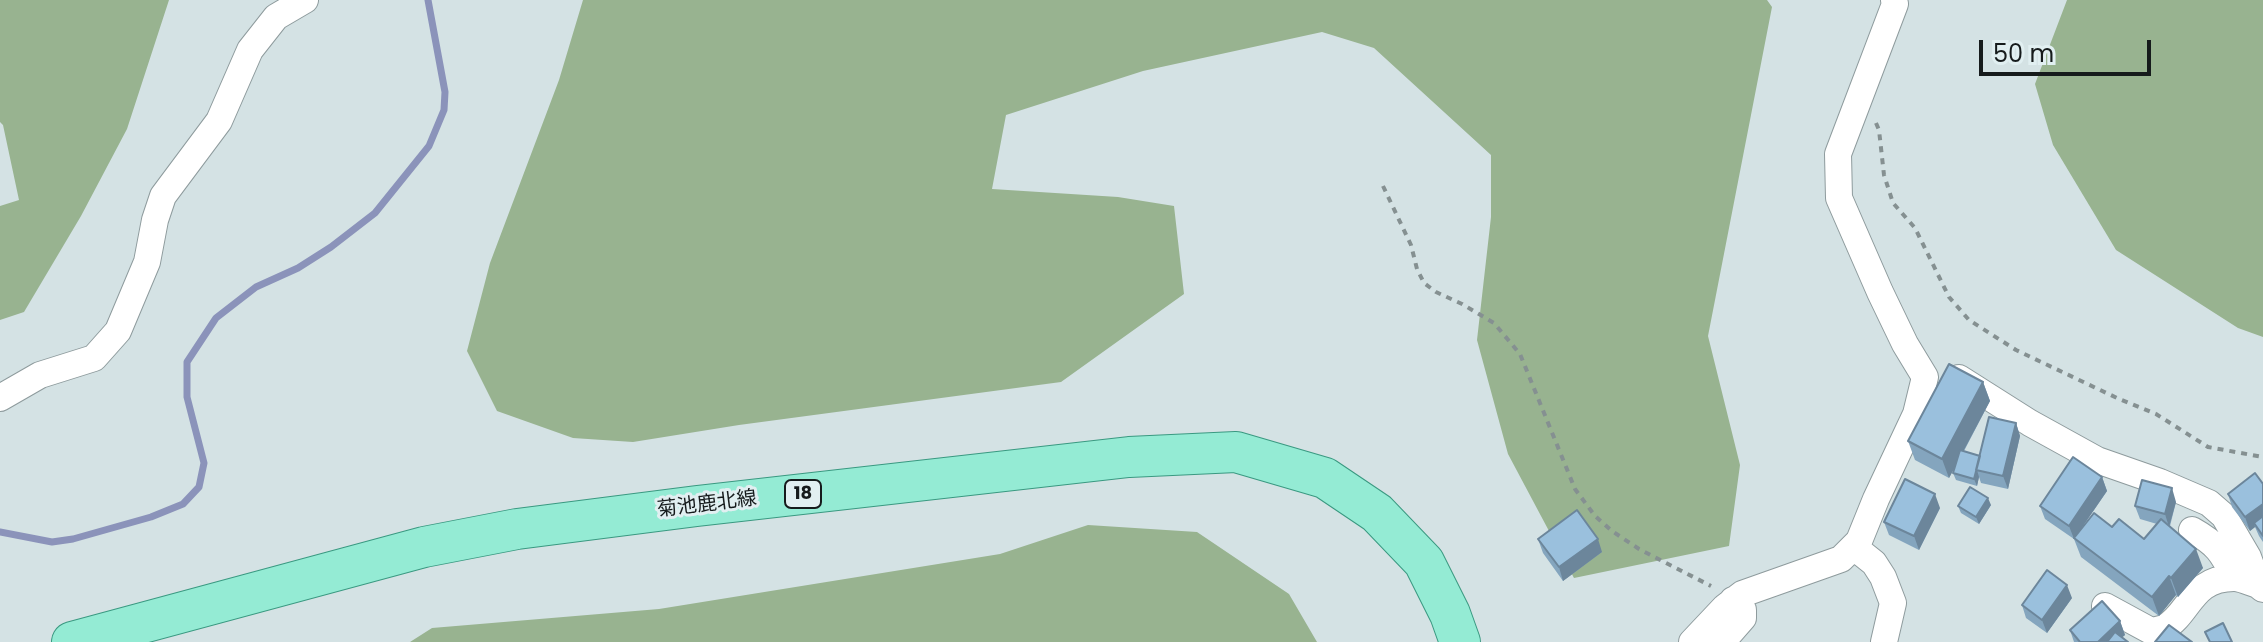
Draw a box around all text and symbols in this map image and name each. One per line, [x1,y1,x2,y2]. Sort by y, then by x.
scale bar [1983,24,2155,74]
text: 50 m [1993,37,2054,70]
road number: 18 [785,480,821,508]
street label: 菊池鹿北線 [656,487,758,523]

